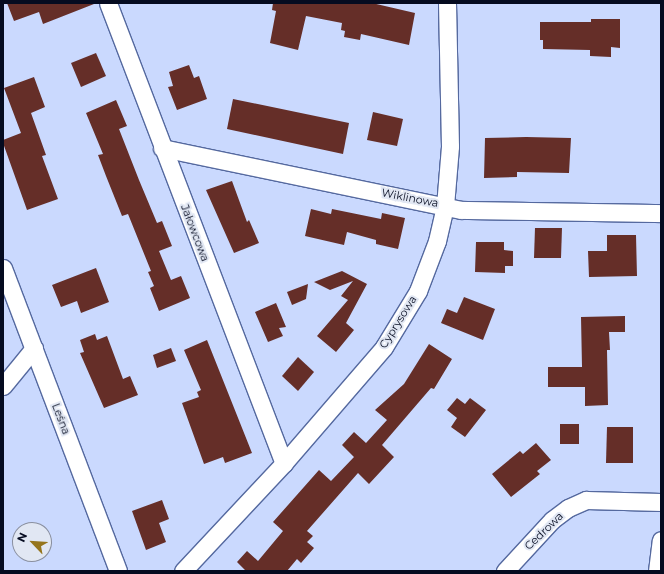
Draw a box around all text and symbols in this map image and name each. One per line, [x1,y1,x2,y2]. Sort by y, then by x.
street label: Wiklinowa [380,186,440,210]
street label: Jałowcowa [178,203,212,263]
street label: Cyprysowa [377,293,419,351]
street label: Leśna [49,402,73,436]
street label: Cedrowa [522,509,566,553]
north arrow [12,522,52,562]
text: N [14,530,30,544]

